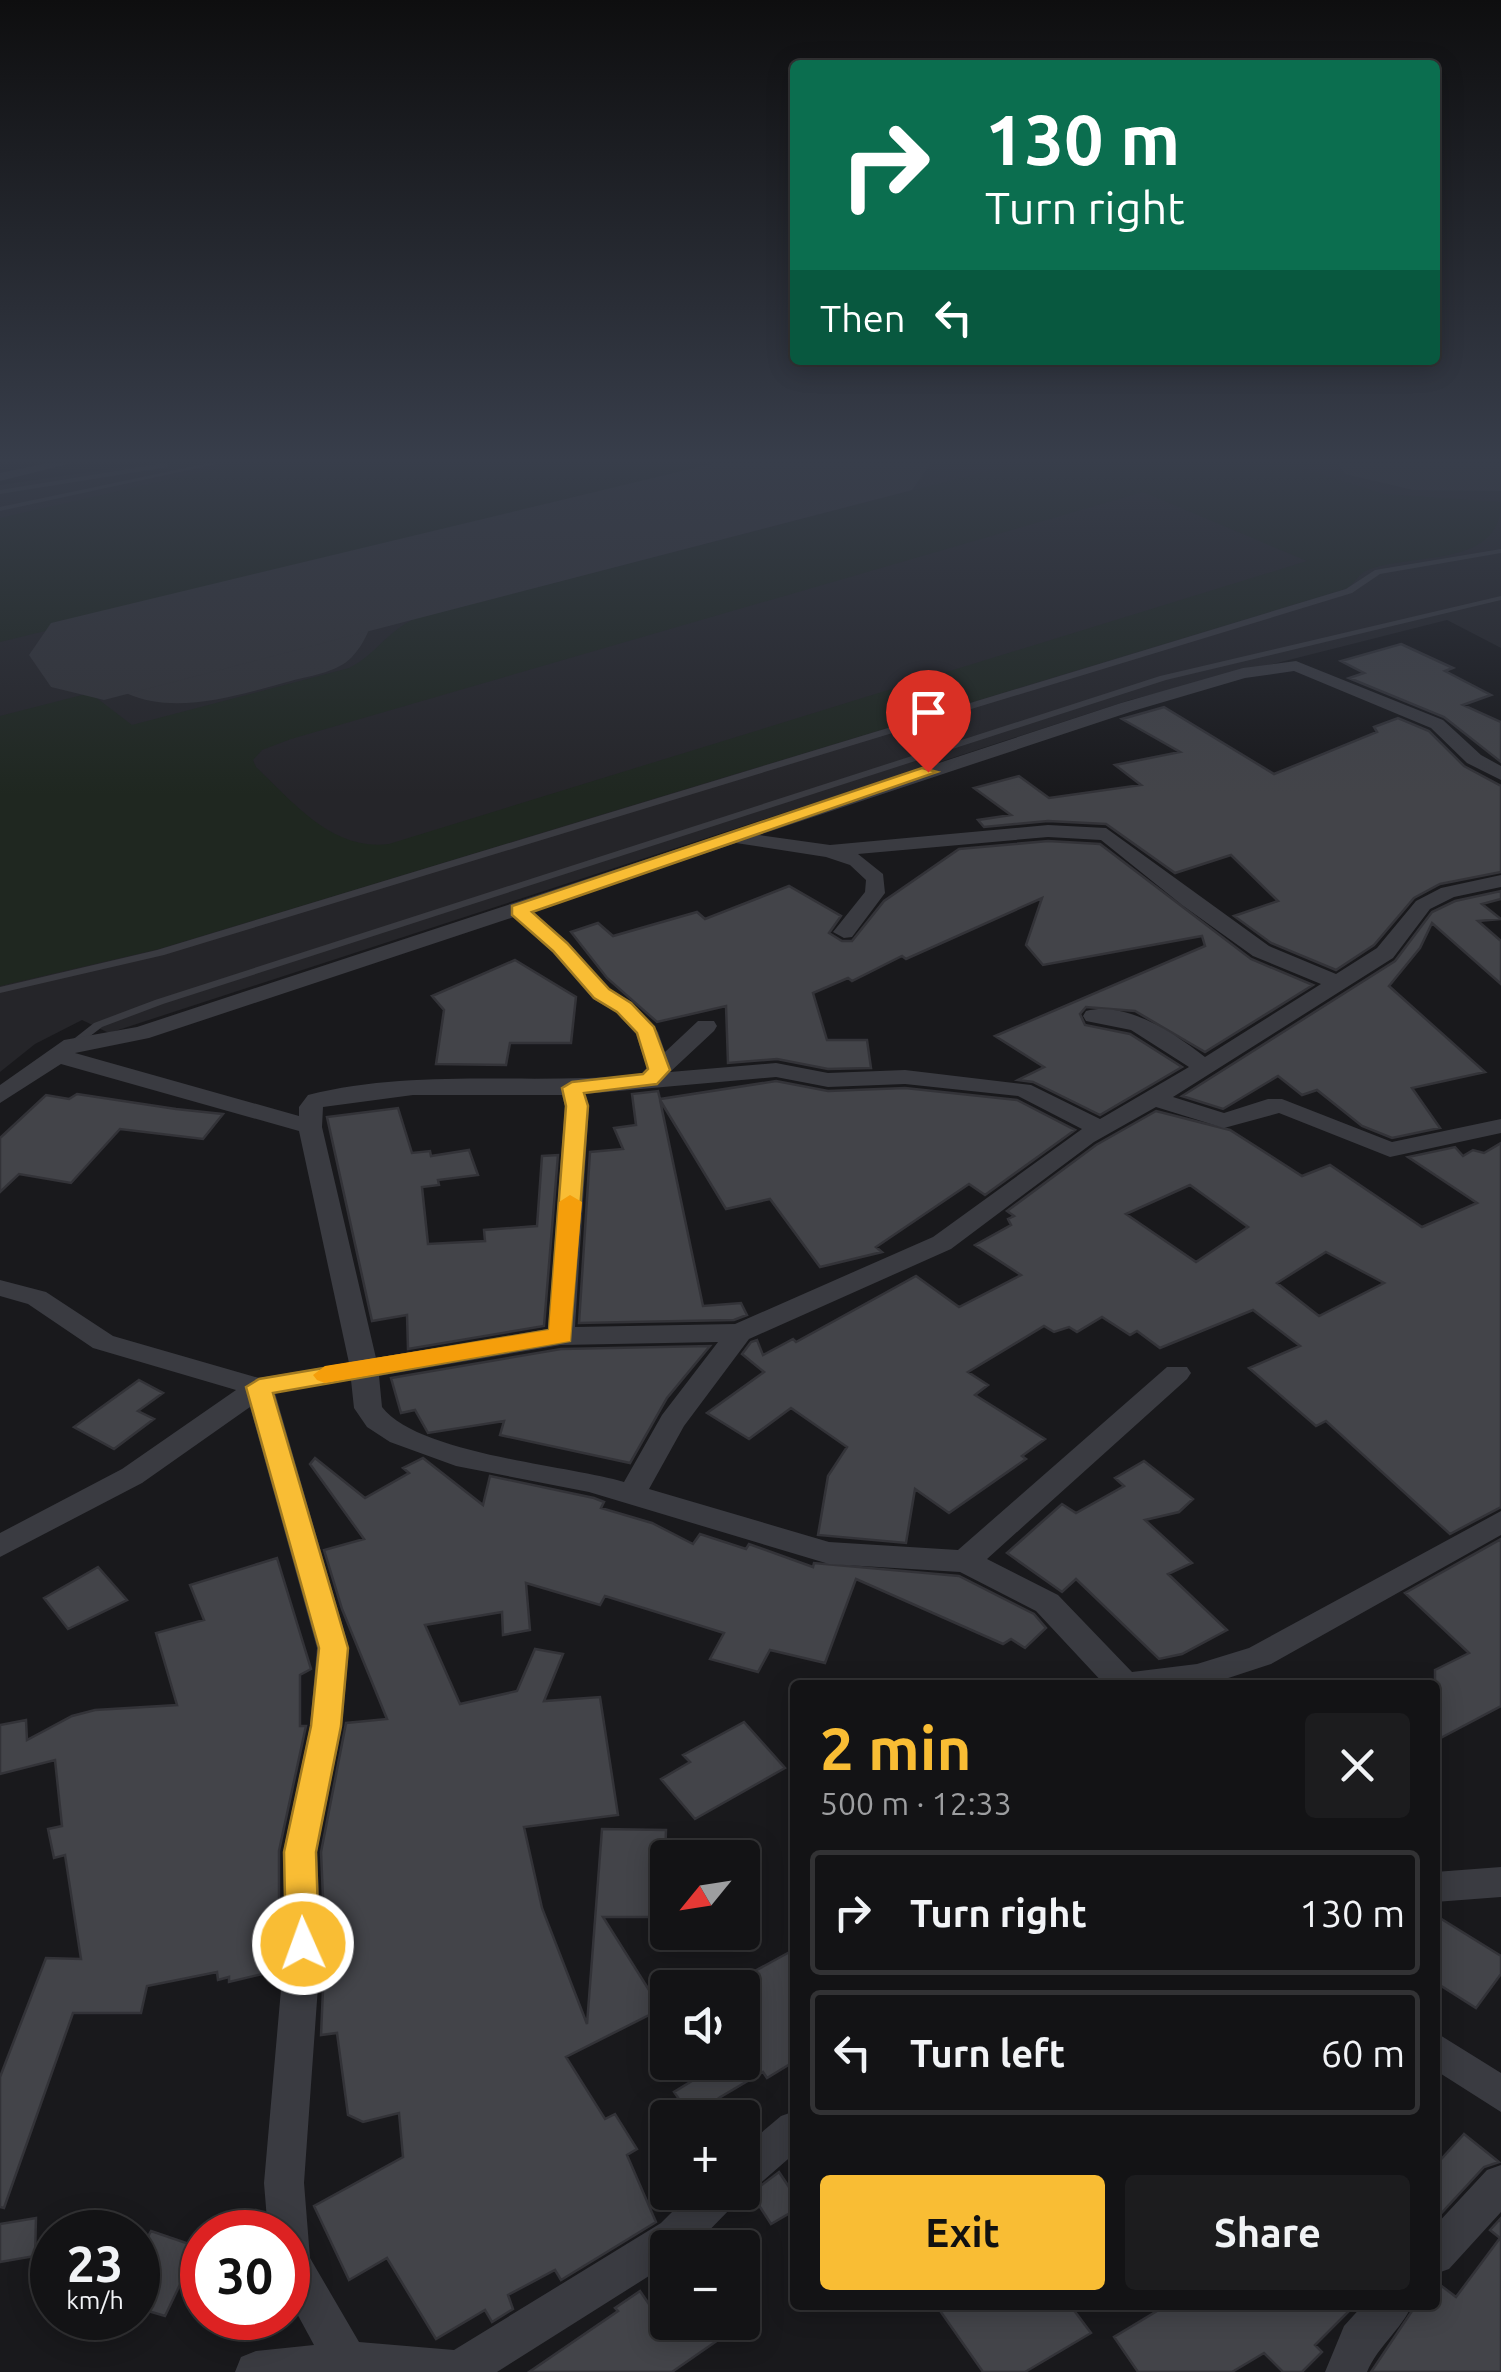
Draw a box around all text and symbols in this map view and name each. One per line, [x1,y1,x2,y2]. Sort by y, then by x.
icon: right [820,100,950,230]
text: 130 m [985,100,1180,178]
text: Turn right [985,182,1185,233]
icon: left [926,290,981,345]
text: Then [820,297,906,339]
pin [886,670,971,773]
icon: arrive [901,685,956,740]
button: close [1305,1713,1410,1818]
text: 2 min [820,1714,972,1781]
text: 500 m · 12:33 [820,1785,1012,1821]
north arrow [650,1840,760,1950]
map controls [650,1840,760,2340]
icon: right [825,1885,880,1940]
position arrow [251,1892,355,1996]
text: Turn right [910,1892,1087,1934]
text: 130 m [1299,1892,1405,1934]
button: sound [650,1970,760,2080]
icon: left [825,2025,880,2080]
text: Turn left [910,2032,1065,2074]
text: 60 m [1321,2032,1405,2074]
button: + [650,2100,760,2210]
button: Exit [820,2175,1105,2290]
button: Share [1125,2175,1410,2290]
speed limit sign: 30 [180,2210,310,2340]
button: − [650,2230,760,2340]
text: 23 [67,2235,123,2291]
text: km/h [66,2286,124,2314]

